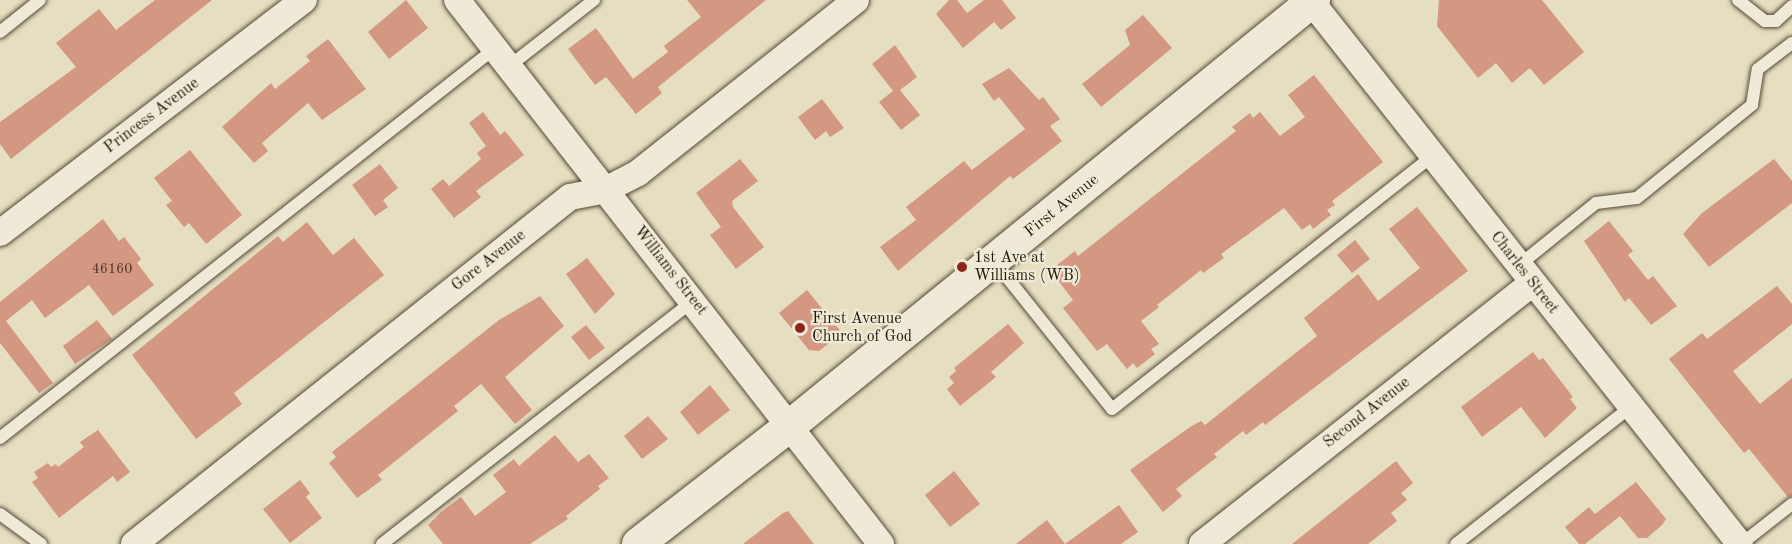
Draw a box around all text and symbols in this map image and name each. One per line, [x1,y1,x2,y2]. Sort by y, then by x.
street label: Princess Avenue [101,74,203,158]
street label: First Avenue [1021,170,1103,242]
street label: Williams Street [629,222,711,320]
street label: Gore Avenue [448,226,530,296]
street label: Charles Street [1486,228,1562,318]
place label: 1st Ave at Williams (WB) [974,248,1080,286]
marker: 1st Ave at Williams (WB) [955,260,969,274]
house number: 46160 [92,261,132,277]
place label: First Avenue Church of God [812,309,912,347]
marker: First Avenue Church of God [793,321,807,335]
street label: Second Avenue [1320,373,1414,453]

